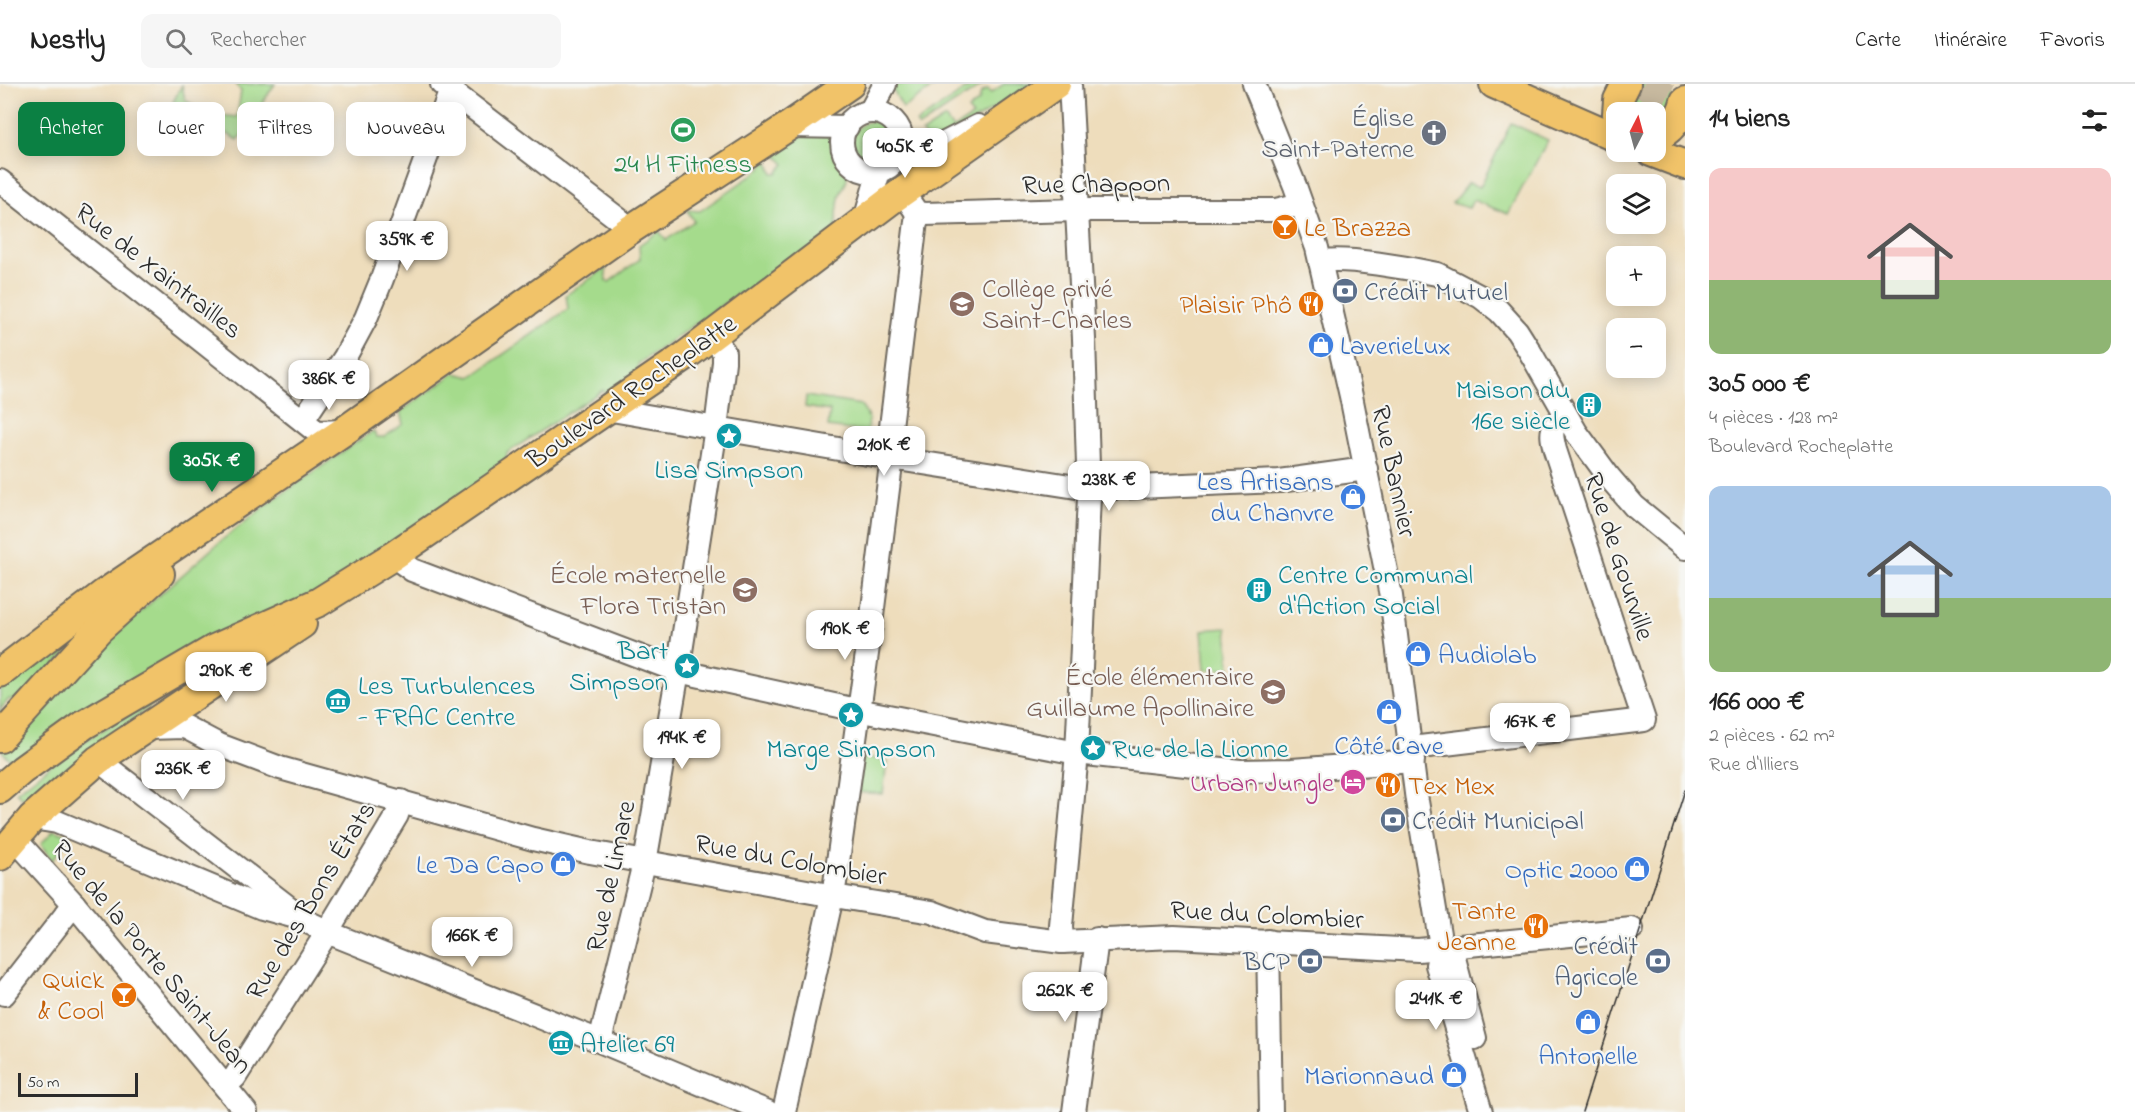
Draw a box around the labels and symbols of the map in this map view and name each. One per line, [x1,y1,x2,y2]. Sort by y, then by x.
place label: Église Saint-Paterne [1261,100,1415,170]
north arrow [1606,102,1666,162]
sports icon: 24 H Fitness [668,115,698,145]
church icon: Église Saint-Paterne [1419,118,1449,148]
pin: 405K € [856,128,954,179]
place label: 24 H Fitness [614,146,752,185]
street label: Rue Chappon [1022,165,1170,206]
street label: Rue de Xaintrailles [65,194,250,350]
place label: Le Brazza [1304,210,1411,249]
bar icon: Le Brazza [1270,212,1300,242]
pin: 359K € [358,221,456,272]
place label: Collège privé Saint-Charles [982,271,1132,341]
place label: Crédit Mutuel [1364,274,1508,313]
bank icon: Crédit Mutuel [1330,276,1360,306]
place label: Plaisir Phô [1179,287,1292,326]
school or university icon: Collège privé Saint-Charles [947,289,977,319]
restaurant icon: Plaisir Phô [1296,289,1326,319]
street label: Boulevard Rocheplatte [519,305,746,481]
place label: LaverieLux [1340,328,1451,367]
shop icon: LaverieLux [1306,330,1336,360]
pin: 386K € [280,360,378,411]
place label: Maison du 16e siècle [1456,372,1571,442]
building icon: Maison du 16e siècle [1574,390,1604,420]
street label: Rue Bannier [1360,402,1426,542]
place icon: Lisa Simpson [714,421,744,451]
pin: 210K € [835,426,933,477]
pin: 305K € [163,442,261,493]
place label: Lisa Simpson [655,452,803,491]
pin: 238K € [1060,461,1158,512]
place label: Les Artisans du Chanvre [1197,464,1335,534]
street label: Rue de Gourville [1572,468,1663,647]
shop icon: Les Artisans du Chanvre [1338,482,1368,512]
place label: École maternelle Flora Tristan [549,557,727,627]
place label: Centre Communal d'Action Social [1278,557,1473,627]
school or university icon: École maternelle Flora Tristan [730,575,760,605]
building icon: Centre Communal d'Action Social [1244,575,1274,605]
pin: 190K € [796,610,894,661]
place label: Bart Simpson [569,633,668,703]
place label: Audiolab [1438,637,1537,676]
shop icon: Audiolab [1403,639,1433,669]
place icon: Bart Simpson [672,651,702,681]
pin: 290K € [177,652,275,703]
place label: École élémentaire Guillaume Apollinaire [1026,659,1255,729]
place label: Les Turbulences - FRAC Centre [358,668,536,738]
school or university icon: École élémentaire Guillaume Apollinaire [1258,677,1288,707]
museum icon: Les Turbulences - FRAC Centre [323,686,353,716]
shop icon: Côté Cave [1374,697,1404,727]
place icon: Marge Simpson [836,700,866,730]
pin: 167K € [1481,703,1579,754]
pin: 194K € [633,719,731,770]
place label: Côté Cave [1334,728,1445,767]
place label: Marge Simpson [766,731,936,770]
place label: Rue de la Lionne [1112,731,1290,770]
place icon: Rue de la Lionne [1078,733,1108,763]
pin: 236K € [134,750,232,801]
place label: Urban Jungle [1190,765,1335,804]
hotel icon: Urban Jungle [1338,767,1368,797]
place label: Tex Mex [1408,768,1495,807]
restaurant icon: Tex Mex [1373,770,1403,800]
street label: Rue des Bons États [237,794,387,1008]
street label: Rue de Limare [577,796,648,956]
place label: Crédit Municipal [1412,803,1584,842]
bank icon: Crédit Municipal [1378,805,1408,835]
street label: Rue du Colombier [692,825,890,898]
street label: Rue de la Porte Saint-Jean [41,832,261,1083]
place label: Le Da Capo [416,847,544,886]
shop icon: Le Da Capo [548,849,578,879]
place label: Optic 2000 [1504,852,1618,891]
shop icon: Optic 2000 [1622,854,1652,884]
street label: Rue du Colombier [1169,892,1365,941]
place label: Tante Jeanne [1437,893,1517,963]
restaurant icon: Tante Jeanne [1521,911,1551,941]
pin: 166K € [423,917,521,968]
place label: Crédit Agricole [1554,928,1639,998]
place label: BCP [1242,944,1290,983]
bank icon: BCP [1295,946,1325,976]
bank icon: Crédit Agricole [1643,946,1673,976]
place label: Quick & Cool [38,962,104,1032]
pin: 262K € [1016,972,1114,1023]
bar icon: Quick & Cool [109,980,139,1010]
pin: 241K € [1387,980,1485,1031]
shop icon: Antonelle [1573,1007,1603,1037]
place label: Atelier 69 [580,1026,674,1065]
museum icon: Atelier 69 [546,1028,576,1058]
place label: Antonelle [1538,1038,1639,1077]
place label: Marionnaud [1304,1058,1434,1097]
shop icon: Marionnaud [1439,1060,1469,1090]
scale bar [18,1070,138,1098]

